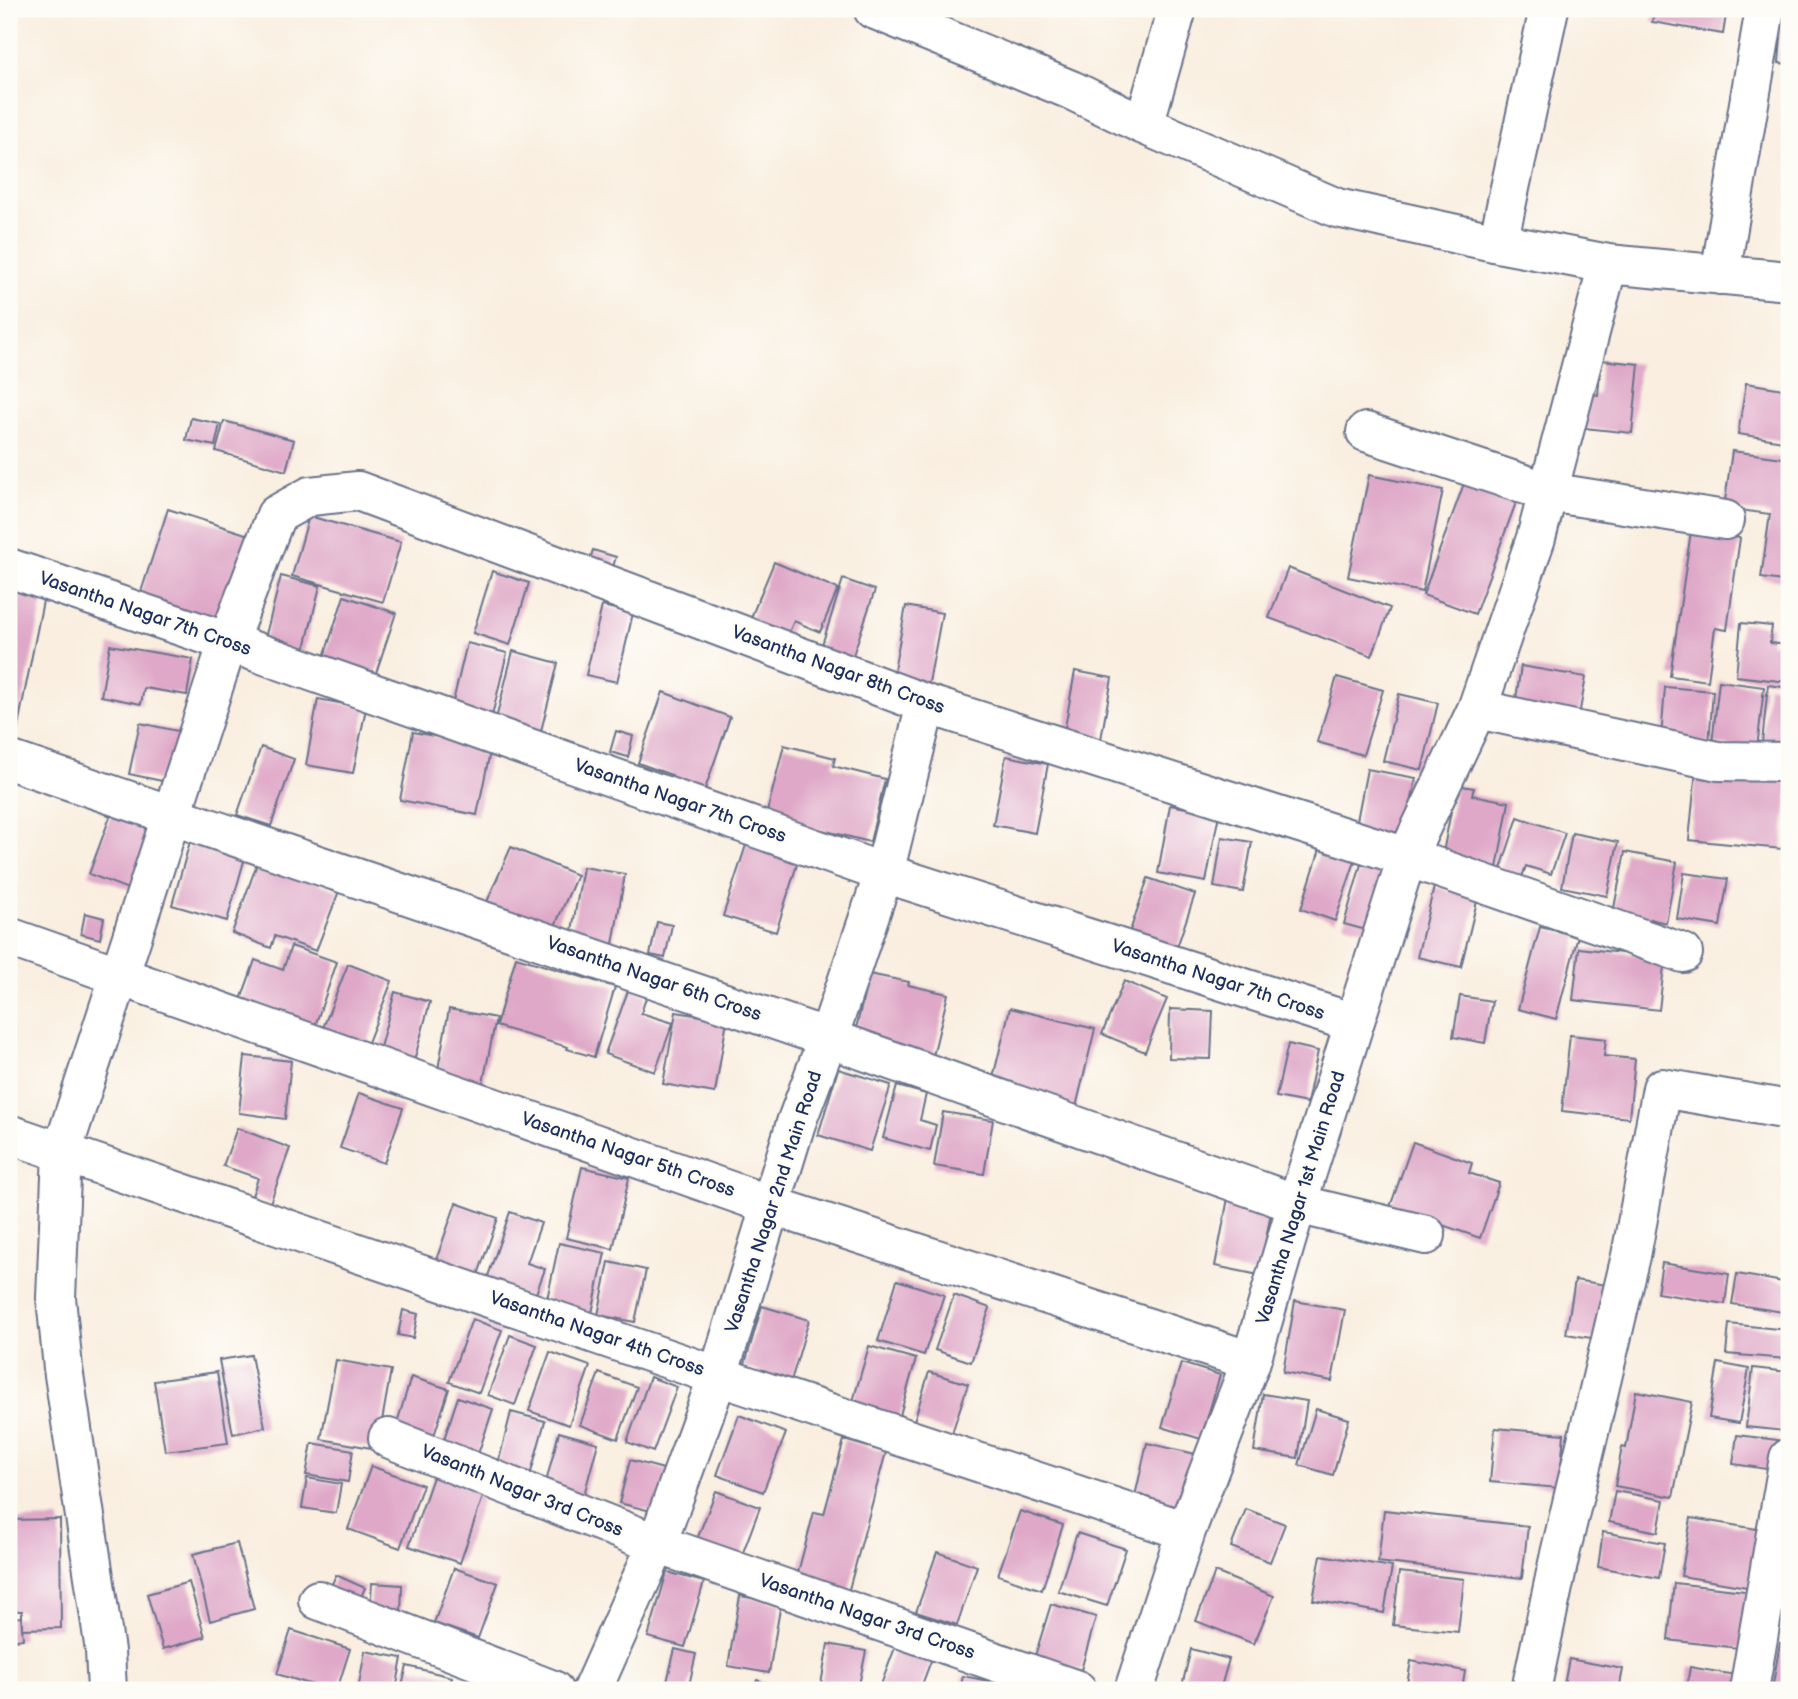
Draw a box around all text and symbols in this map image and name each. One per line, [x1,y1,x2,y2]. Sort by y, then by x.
street label: Vasantha Nagar 7th Cross [36,567,254,661]
street label: Vasantha Nagar 8th Cross [728,621,948,719]
street label: Vasantha Nagar 7th Cross [571,754,789,848]
street label: Vasantha Nagar 6th Cross [544,931,764,1027]
street label: Vasantha Nagar 7th Cross [1109,935,1327,1025]
street label: Vasantha Nagar 2nd Main Road [721,1068,827,1336]
street label: Vasantha Nagar 1st Main Road [1251,1068,1351,1328]
street label: Vasantha Nagar 5th Cross [518,1108,738,1202]
street label: Vasantha Nagar 4th Cross [487,1286,707,1382]
street label: Vasanth Nagar 3rd Cross [418,1440,626,1542]
street label: Vasantha Nagar 3rd Cross [756,1569,978,1665]

